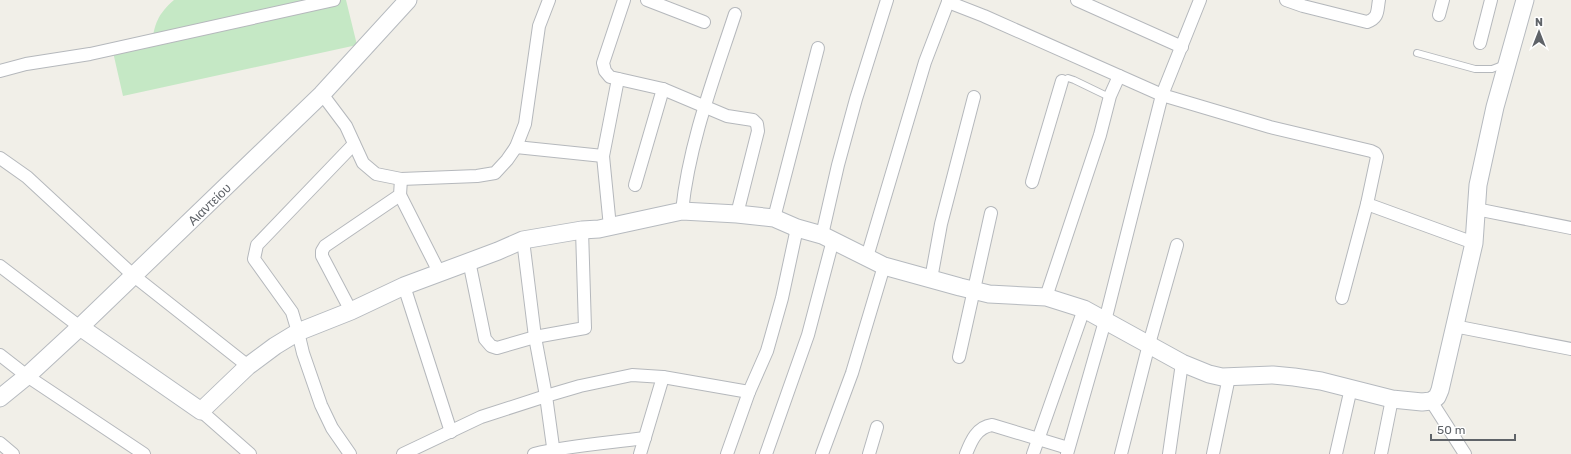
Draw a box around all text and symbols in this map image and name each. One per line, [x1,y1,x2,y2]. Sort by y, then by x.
north arrow [1519,12,1559,52]
text: N [1535,16,1543,29]
street label: Αιαντείου [185,180,234,228]
scale bar [1431,416,1515,442]
text: 50 m [1437,423,1465,437]

